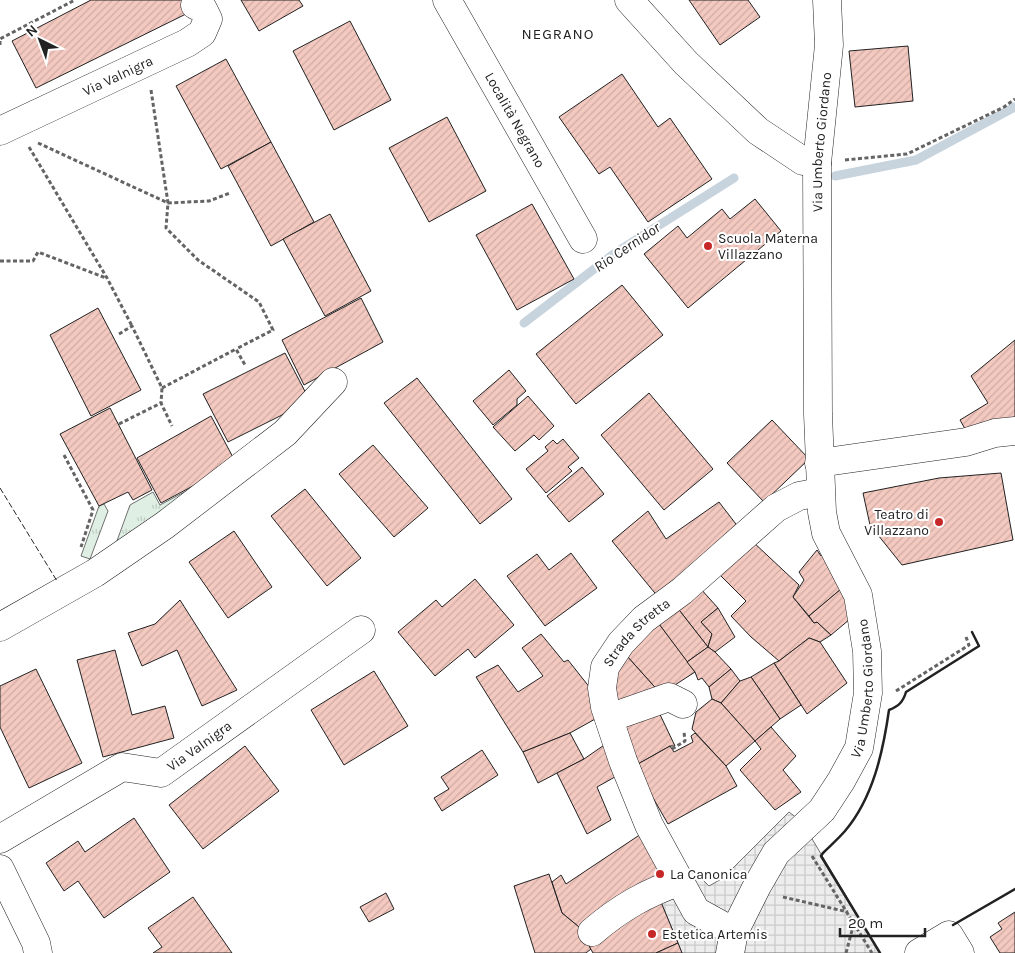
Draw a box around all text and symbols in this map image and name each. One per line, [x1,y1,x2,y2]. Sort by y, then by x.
north arrow [15,15,65,65]
text: N [22,21,41,40]
district label: NEGRANO [521,25,595,43]
street label: Via Valnigra [80,52,155,99]
street label: Località Negrano [481,69,549,171]
street label: Via Umberto Giordano [808,71,835,212]
water label: Rio Cernidor [590,218,664,276]
place label: Scuola Materna Villazzano [718,230,818,263]
marker: Scuola Materna Villazzano [702,240,714,252]
place label: Teatro di Villazzano [864,506,929,539]
marker: Teatro di Villazzano [933,516,945,528]
street label: Strada Stretta [599,594,673,670]
street label: Via Umberto Giordano [847,618,877,761]
street label: Via Valnigra [163,717,235,775]
place label: La Canonica [670,866,748,883]
marker: La Canonica [654,868,666,880]
scale bar [840,906,925,938]
text: 20 m [848,914,883,932]
place label: Estetica Artemis [662,926,768,943]
marker: Estetica Artemis [646,928,658,940]

